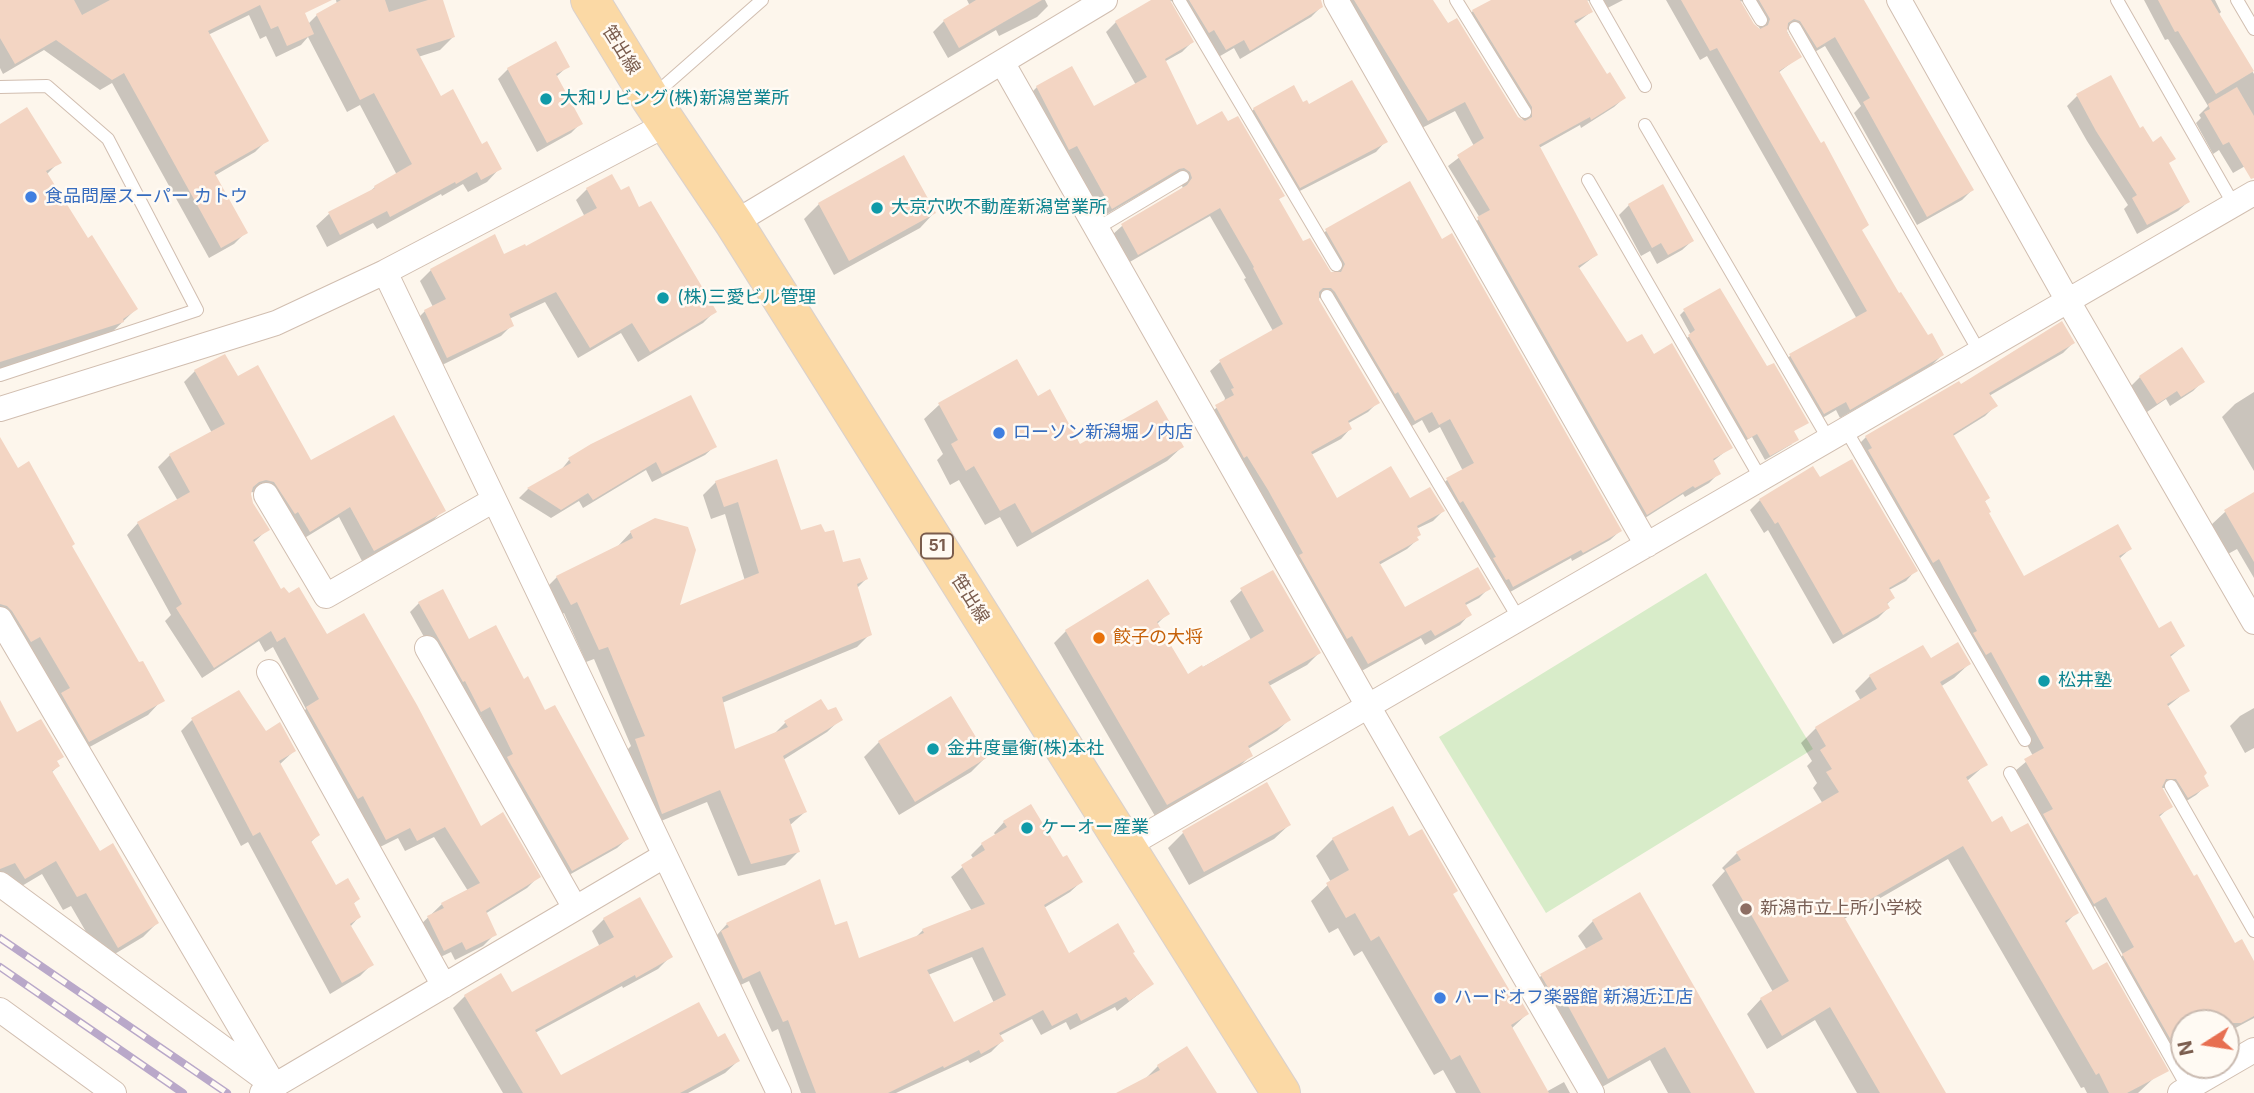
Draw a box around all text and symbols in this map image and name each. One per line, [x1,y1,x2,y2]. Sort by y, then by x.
street label: 笹出線 [598,21,644,79]
place label: 大和リビング(株)新潟営業所 [560,88,789,110]
marker: 大和リビング(株)新潟営業所 [538,91,554,107]
place label: 食品問屋スーパー カトウ [45,186,248,208]
marker: 食品問屋スーパー カトウ [23,189,39,205]
place label: 大京穴吹不動産新潟営業所 [891,197,1107,219]
marker: 大京穴吹不動産新潟営業所 [869,200,885,216]
place label: (株)三愛ビル管理 [677,287,816,309]
marker: (株)三愛ビル管理 [655,290,671,306]
place label: ローソン新潟堀ノ内店 [1013,422,1193,444]
marker: ローソン新潟堀ノ内店 [991,425,1007,441]
road number: 51 [921,534,953,558]
street label: 笹出線 [947,570,993,628]
place label: 餃子の大将 [1113,627,1203,649]
marker: 餃子の大将 [1091,630,1107,646]
place label: 松井塾 [2058,670,2112,692]
marker: 松井塾 [2036,673,2052,689]
place label: 金井度量衡(株)本社 [947,738,1104,760]
marker: 金井度量衡(株)本社 [925,741,941,757]
place label: ケーオー産業 [1041,817,1149,839]
marker: ケーオー産業 [1019,820,1035,836]
place label: 新潟市立上所小学校 [1760,898,1922,920]
marker: 新潟市立上所小学校 [1738,901,1754,917]
place label: ハードオフ楽器館 新潟近江店 [1454,987,1693,1009]
marker: ハードオフ楽器館 新潟近江店 [1432,990,1448,1006]
north arrow [2170,1009,2240,1079]
text: N [2173,1039,2199,1058]

